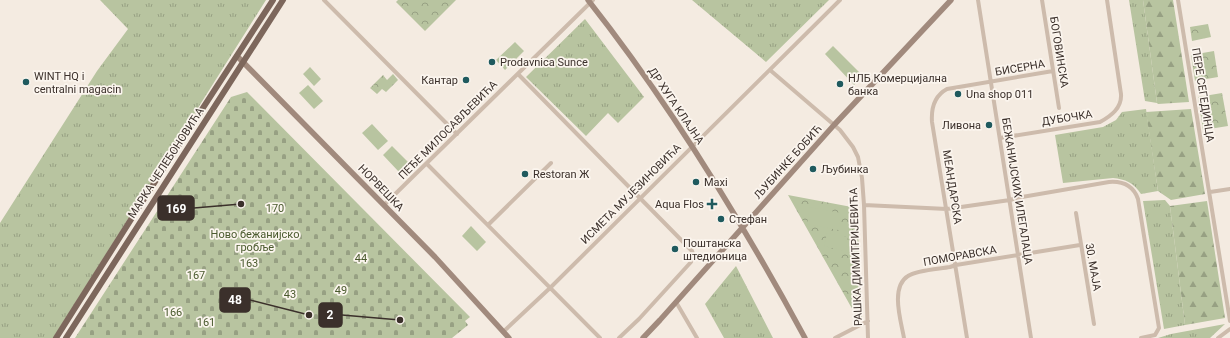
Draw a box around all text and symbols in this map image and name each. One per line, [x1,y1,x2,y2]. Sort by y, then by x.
street label: БОГОВИНСКА [1047,16,1071,89]
street label: ПЕРЕ СЕГЕДИНЦА [1189,47,1217,144]
place label: Prodavnica Sunce [500,56,588,69]
marker: Prodavnica Sunce [487,57,497,67]
street label: БИСЕРНА [994,57,1047,79]
street label: ДР ХУГА КЛАЈНА [645,65,707,148]
place label: WINT HQ i centralni magacin [34,70,121,96]
place label: НЛБ Комерцијална банка [848,72,947,98]
place label: Кантар [421,74,458,87]
marker: Кантар [461,75,471,85]
marker: WINT HQ i centralni magacin [21,77,31,87]
street label: ПЕЂЕ МИЛОСАВЉЕВИЋА [396,77,501,182]
marker: НЛБ Комерцијална банка [835,79,845,89]
place label: Una shop 011 [966,88,1033,101]
marker: Una shop 011 [953,89,963,99]
street label: МАРКА ЧЕЛЕБОНОВИЋА [125,105,207,221]
street label: ДУБОЧКА [1041,107,1094,128]
street label: БЕЖАНИЈСКИХ ИЛЕГАЛАЦА [999,117,1035,266]
place label: Ливона [942,119,981,132]
marker: Ливона [984,120,994,130]
street label: ЉУБИНКЕ БОБИЋ [751,122,825,202]
street label: ИСМЕТА МУЈЕЗИНОВИЋА [578,141,684,247]
street label: МЕАНДАРСКА [940,149,964,226]
street label: НОРВЕШКА [355,162,407,215]
place label: Љубинка [821,163,869,176]
marker: Љубинка [808,164,818,174]
place label: Restoran Ж [533,168,589,181]
marker: Restoran Ж [520,169,530,179]
place label: Maxi [704,176,728,189]
marker: Maxi [691,177,701,187]
street label: РАШКА ДИМИТРИЈЕВИЋА [847,187,865,326]
callout: 169 [158,196,194,220]
place label: Aqua Flos [655,198,704,211]
marker: Aqua Flos [707,199,717,209]
text: 169 [166,202,186,216]
park label: 170 [266,202,284,215]
place label: Стефан [729,213,767,226]
marker: Стефан [716,214,726,224]
park label: Ново бежанијско гробље [211,228,299,254]
place label: Поштанска штедионица [683,237,747,263]
street label: 30. МАЈА [1082,242,1104,293]
street label: ПОМОРАВСКА [922,243,998,269]
marker: Поштанска штедионица [670,244,680,254]
park label: 44 [355,252,367,265]
park label: 163 [240,257,258,270]
park label: 167 [187,269,205,282]
park label: 49 [335,284,347,297]
callout: 48 [220,288,250,312]
park label: 43 [284,288,296,301]
text: 48 [228,293,242,307]
callout: 2 [319,303,342,327]
park label: 166 [164,306,182,319]
text: 2 [327,308,334,322]
park label: 161 [197,316,215,329]

